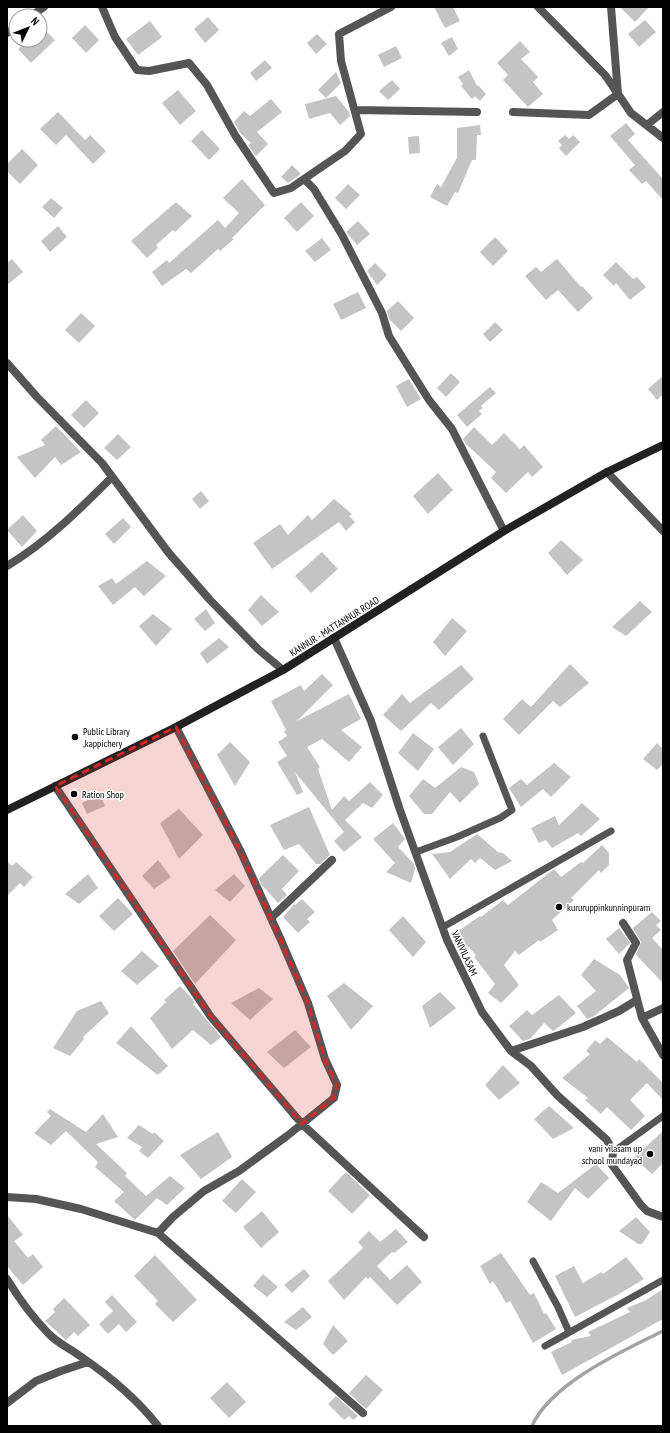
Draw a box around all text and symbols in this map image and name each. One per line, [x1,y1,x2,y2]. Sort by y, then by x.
north arrow [8,8,48,48]
text: N [28,14,42,28]
street label: KANNUR - MATTANNUR ROAD [287,594,381,659]
place label: Public Library ,kappichery [83,725,130,750]
marker: Public Library ,kappichery [70,732,80,742]
place label: Ration Shop [82,788,124,801]
marker: Ration Shop [69,789,79,799]
place label: kururuppinkunninpuram [567,901,650,914]
marker: kururuppinkunninpuram [554,902,564,912]
street label: VANIVILASAM [448,928,481,978]
place label: vani vilasam up school mundayad [582,1142,642,1167]
marker: vani vilasam up school mundayad [645,1149,655,1159]

